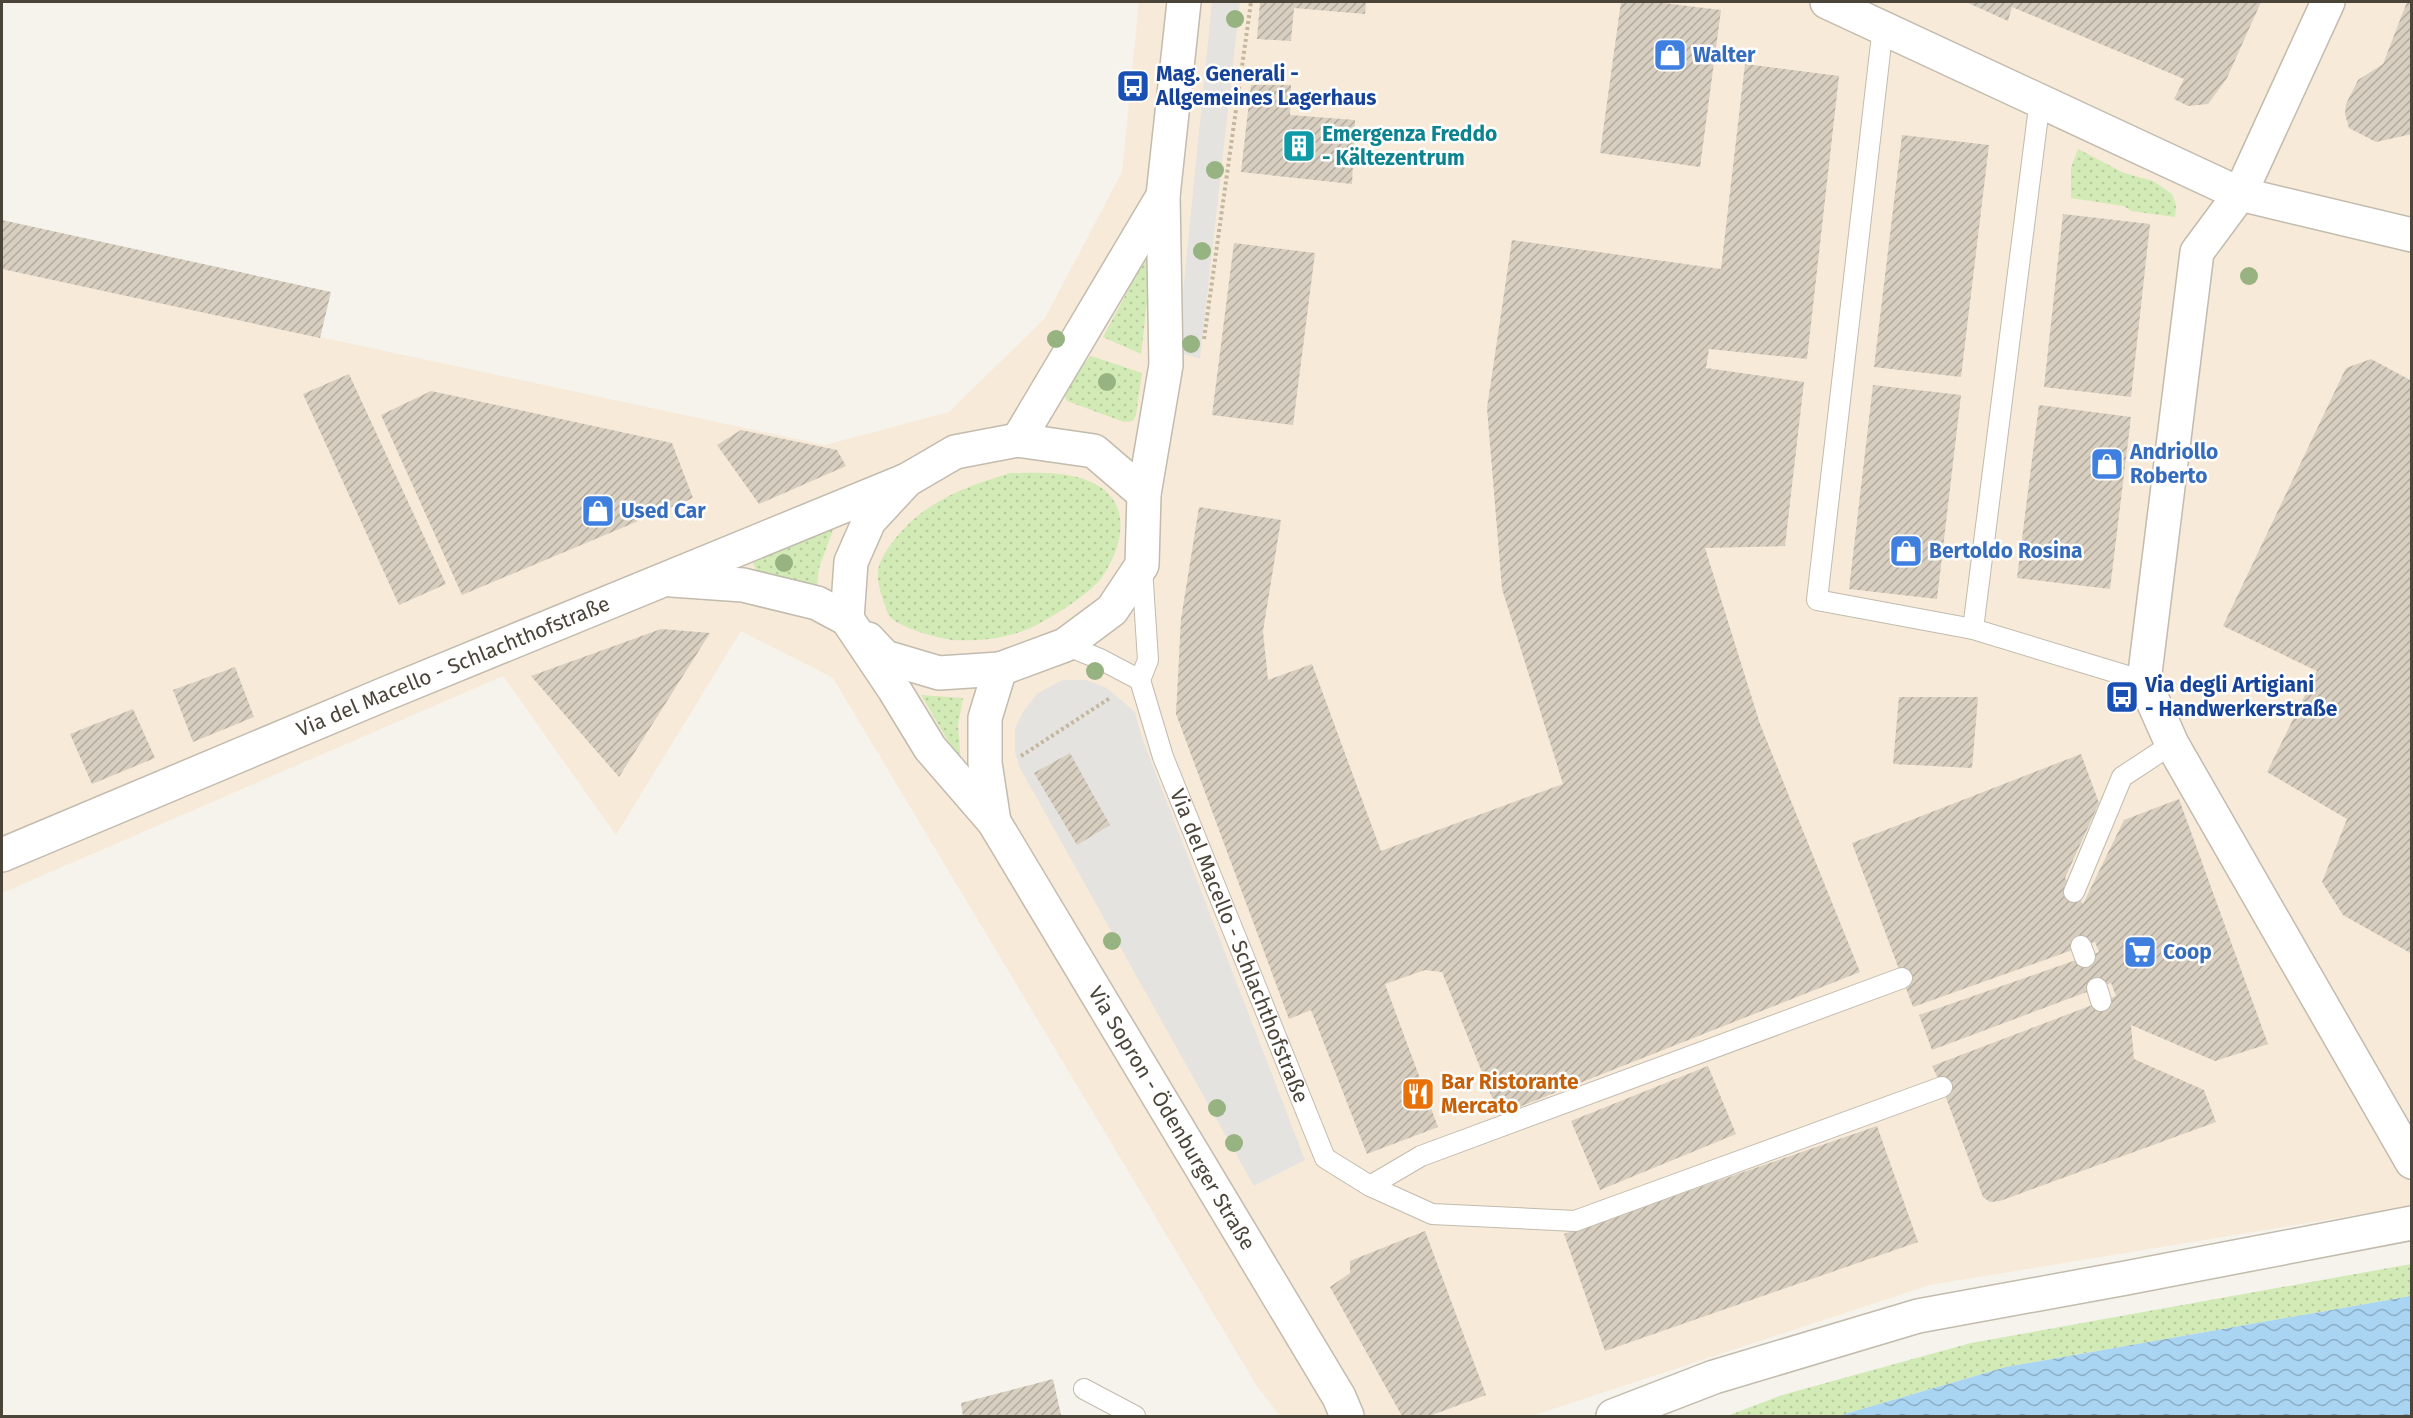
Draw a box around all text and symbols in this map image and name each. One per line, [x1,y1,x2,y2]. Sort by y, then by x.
shop icon: Walter [1652,37,1688,73]
place label: Walter [1693,42,1756,68]
place label: Mag. Generali - Allgemeines Lagerhaus [1155,61,1376,111]
bus stop icon: Mag. Generali - Allgemeines Lagerhaus [1115,68,1151,104]
place label: Emergenza Freddo - Kältezentrum [1322,121,1497,171]
building icon: Emergenza Freddo - Kältezentrum [1281,128,1317,164]
place label: Andriollo Roberto [2129,439,2218,489]
shop icon: Andriollo Roberto [2089,446,2125,482]
shop icon: Used Car [580,493,616,529]
place label: Used Car [621,498,706,524]
shop icon: Bertoldo Rosina [1888,533,1924,569]
place label: Bertoldo Rosina [1929,538,2083,564]
street label: Via del Macello - Schlachthofstraße [293,590,614,743]
place label: Via degli Artigiani - Handwerkerstraße [2144,672,2338,722]
bus stop icon: Via degli Artigiani - Handwerkerstraße [2104,679,2140,715]
street label: Via del Macello - Schlachthofstraße [1164,785,1314,1107]
supermarket icon: Coop [2122,934,2158,970]
place label: Coop [2163,939,2212,965]
street label: Via Sopron - Ödenburger Straße [1083,981,1261,1255]
place label: Bar Ristorante Mercato [1441,1069,1579,1119]
restaurant icon: Bar Ristorante Mercato [1400,1076,1436,1112]

